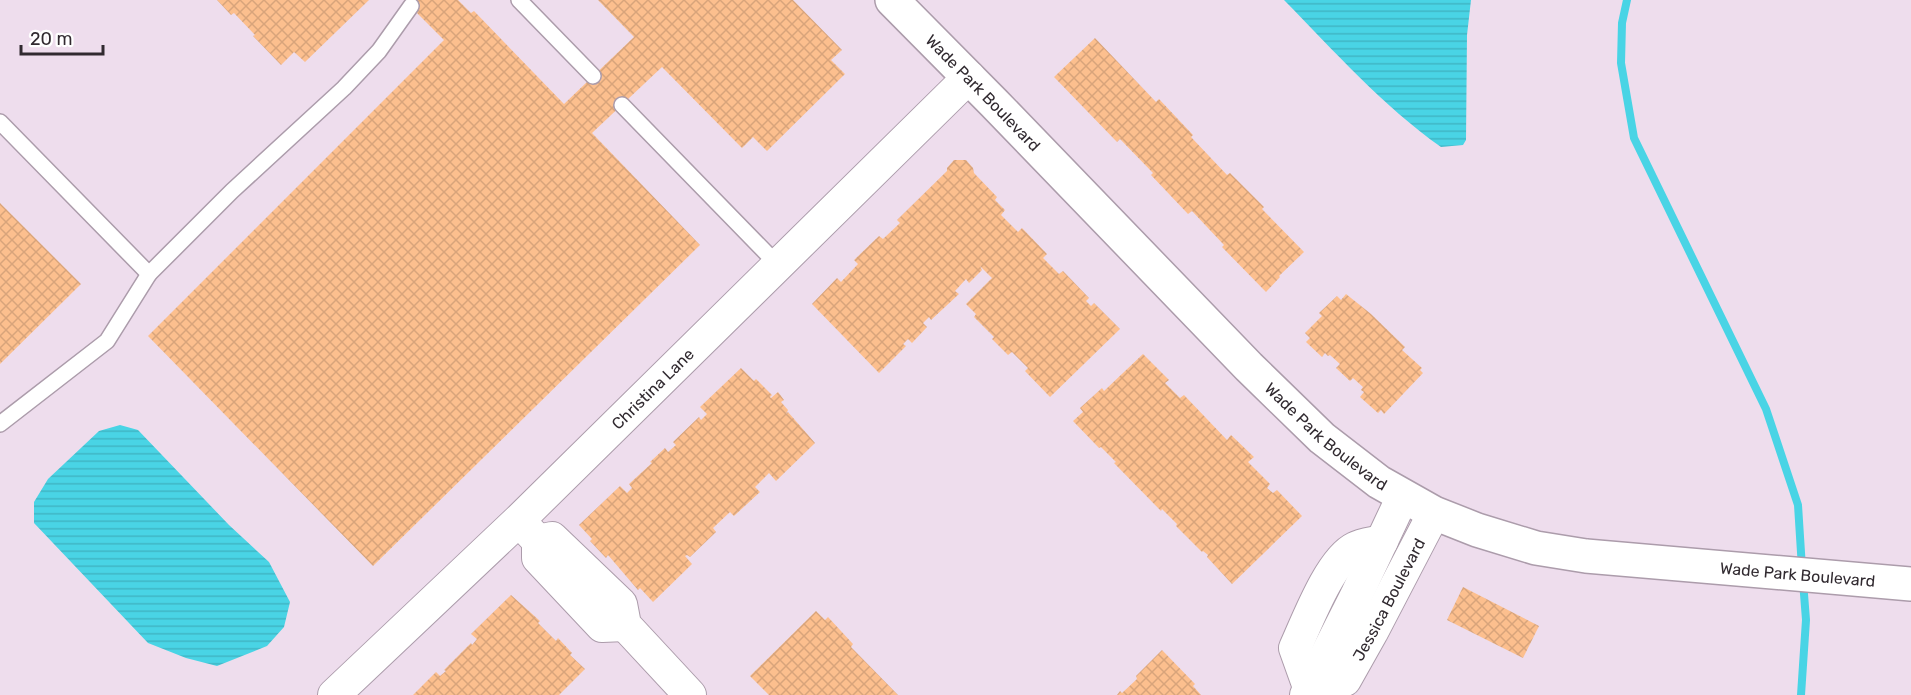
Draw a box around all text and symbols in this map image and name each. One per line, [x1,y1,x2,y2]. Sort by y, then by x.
scale bar [21,18,104,56]
text: 20 m [30,28,72,50]
street label: Wade Park Boulevard [922,31,1044,155]
street label: Christina Lane [608,344,698,433]
street label: Wade Park Boulevard [1261,379,1390,495]
street label: Jessica Boulevard [1349,535,1429,664]
street label: Wade Park Boulevard [1719,559,1876,591]

